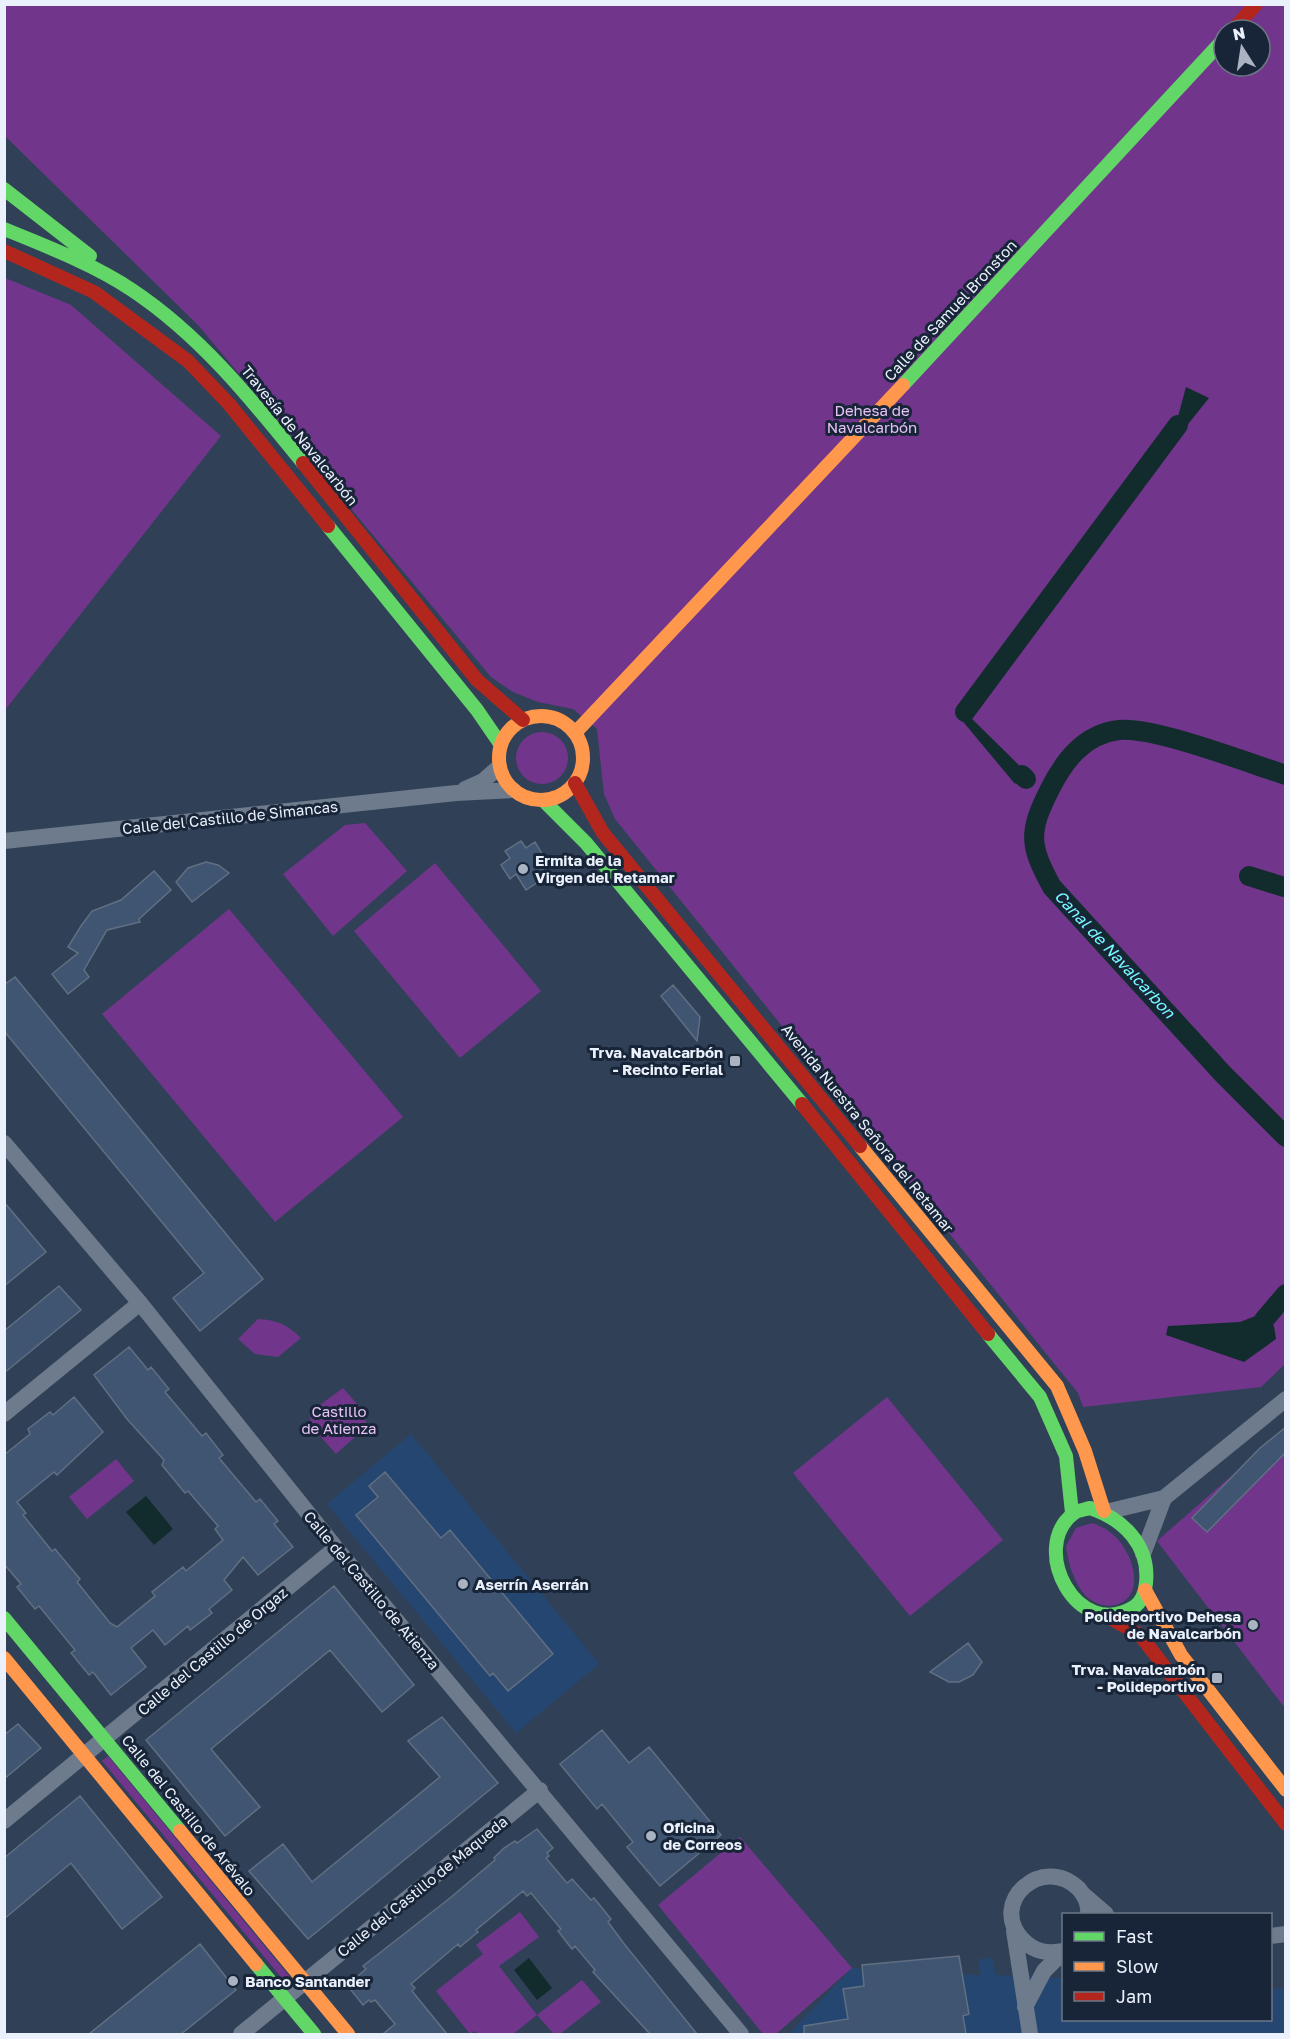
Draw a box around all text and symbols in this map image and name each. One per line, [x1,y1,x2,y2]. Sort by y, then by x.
north arrow [1212,18,1272,78]
text: N [1231,22,1247,44]
street label: Calle de Samuel Bronston [880,236,1020,384]
street label: Travesía de Navalcarbón [238,361,362,509]
park label: Dehesa de Navalcarbón [827,401,917,436]
street label: Calle del Castillo de Simancas [121,797,339,837]
place label: Ermita de la Virgen del Retamar [535,851,675,886]
marker: Ermita de la Virgen del Retamar [516,862,530,876]
water label: Canal de Navalcarbon [1051,886,1180,1023]
street label: Avenida Nuestra Señora del Retamar [778,1020,958,1236]
place label: Trva. Navalcarbón - Recinto Ferial [589,1043,723,1078]
marker: Trva. Navalcarbón - Recinto Ferial [728,1054,742,1068]
park label: Castillo de Atienza [301,1402,377,1437]
street label: Calle del Castillo de Atienza [300,1507,444,1673]
place label: Aserrín Aserrán [475,1575,589,1593]
marker: Aserrín Aserrán [456,1577,470,1591]
street label: Calle del Castillo de Orgaz [134,1583,291,1719]
place label: Polideportivo Dehesa de Navalcarbón [1084,1607,1241,1642]
marker: Polideportivo Dehesa de Navalcarbón [1246,1618,1260,1632]
place label: Trva. Navalcarbón - Polideportivo [1071,1660,1205,1695]
marker: Trva. Navalcarbón - Polideportivo [1210,1671,1224,1685]
street label: Calle del Castillo de Arévalo [119,1731,259,1899]
street label: Calle del Castillo de Maqueda [333,1812,511,1960]
place label: Oficina de Correos [663,1818,742,1853]
marker: Oficina de Correos [644,1829,658,1843]
legend [1062,1913,1272,2021]
text: Fast [1116,1925,1153,1947]
text: Slow [1116,1955,1159,1977]
place label: Banco Santander [245,1972,370,1990]
marker: Banco Santander [226,1974,240,1988]
text: Jam [1116,1985,1152,2007]

